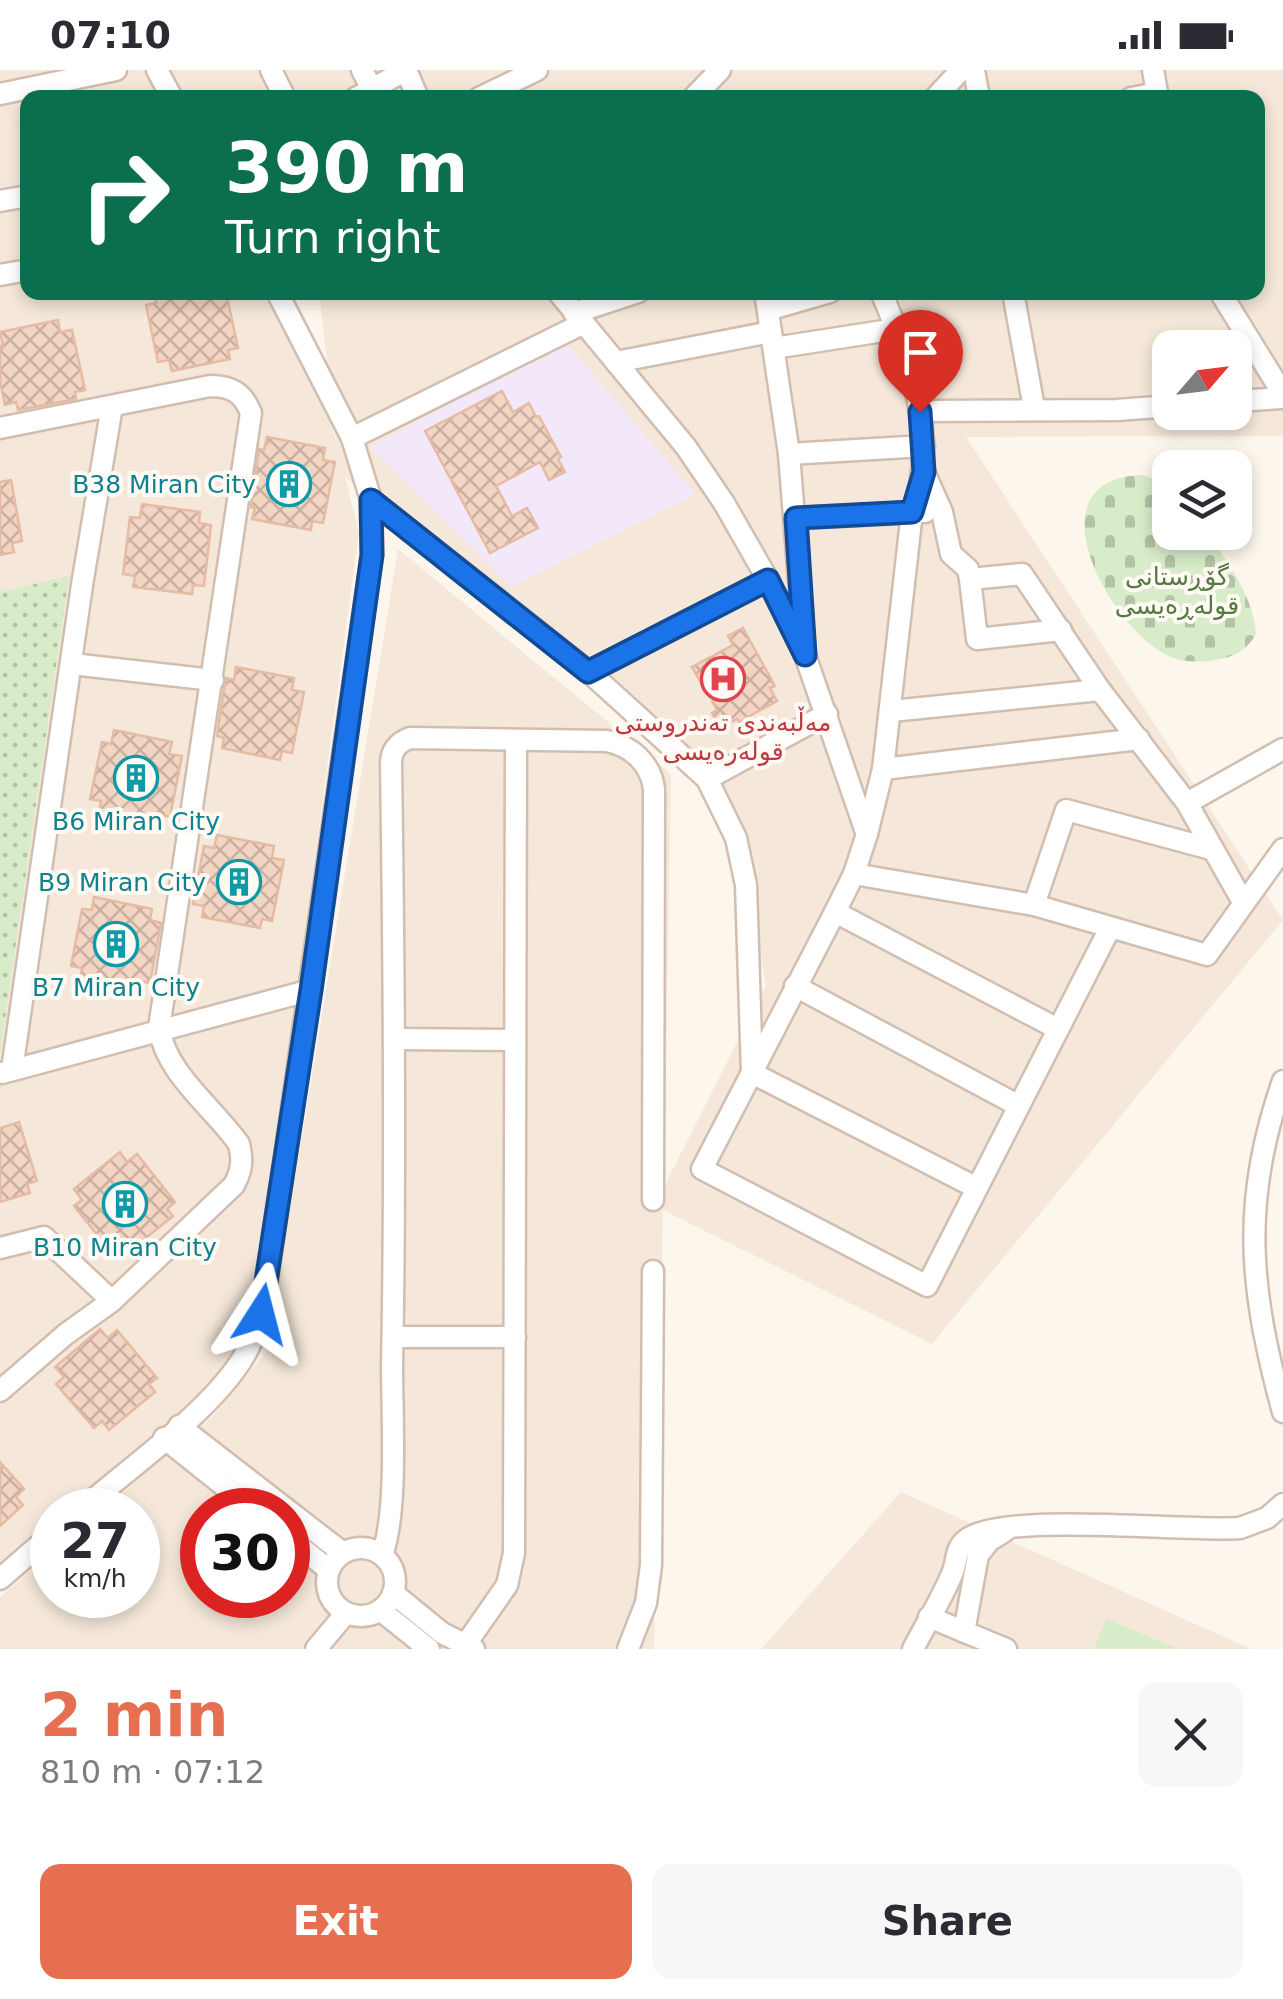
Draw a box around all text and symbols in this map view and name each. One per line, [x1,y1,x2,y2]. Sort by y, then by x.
text: 07:10 [50,13,171,57]
text: 390 m [225,127,468,209]
icon: right [60,130,190,260]
text: Turn right [225,211,440,264]
pin [878,310,963,413]
icon: arrive [893,325,948,380]
north arrow [1152,330,1252,430]
map controls [1152,330,1252,550]
button: layers [1152,450,1252,550]
building icon: B38 Miran City [266,461,312,507]
place label: B38 Miran City [72,470,256,499]
park label: گۆڕستانی قولەڕەیسی [1115,562,1239,620]
hospital icon: مەڵبەندی تەندروستی قولەرەیسی [700,656,746,702]
place label: مەڵبەندی تەندروستی قولەرەیسی [615,706,831,766]
building icon: B6 Miran City [113,755,159,801]
place label: B6 Miran City [52,807,220,836]
building icon: B9 Miran City [216,859,262,905]
place label: B9 Miran City [38,868,206,897]
building icon: B7 Miran City [93,921,139,967]
place label: B7 Miran City [32,973,200,1002]
building icon: B10 Miran City [102,1181,148,1227]
place label: B10 Miran City [33,1233,217,1262]
position arrow [209,1262,313,1366]
speed limit sign: 30 [180,1488,310,1618]
text: 27 [60,1512,130,1570]
text: km/h [63,1564,127,1593]
text: 2 min [40,1680,228,1750]
button: close [1138,1682,1243,1787]
text: 810 m · 07:12 [40,1753,265,1791]
button: Exit [40,1864,632,1979]
button: Share [652,1864,1243,1979]

